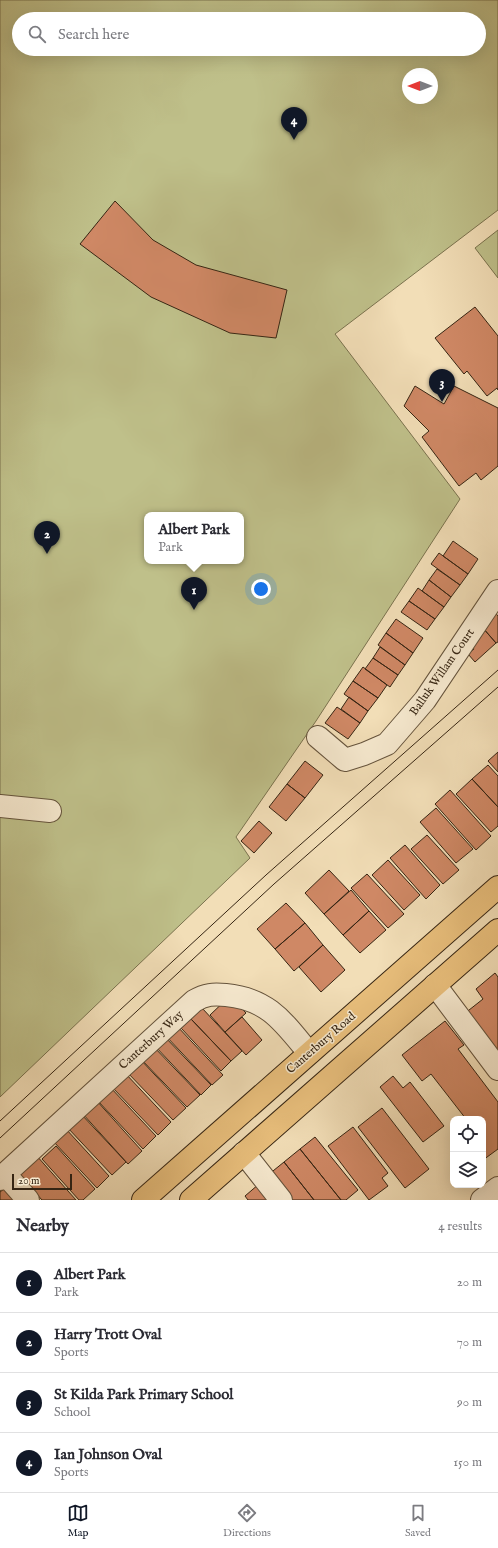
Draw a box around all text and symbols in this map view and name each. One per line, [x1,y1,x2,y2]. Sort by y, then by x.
search box [12,12,486,56]
icon: search [26,23,48,45]
text: Search here [58,25,129,44]
north arrow [402,68,438,104]
pin: 4 [281,107,307,140]
pin: 3 [429,369,455,402]
popup [144,512,244,564]
text: Albert Park [158,520,230,539]
pin: 2 [34,521,60,554]
text: Park [158,539,183,556]
pin: 1 [181,577,207,610]
your location [251,579,271,599]
street label: Balluk Willam Court [406,626,478,718]
street label: Canterbury Way [116,1007,186,1073]
street label: Canterbury Road [283,1008,359,1077]
map controls [450,1116,486,1188]
button: locate [450,1116,486,1152]
button: layers [450,1152,486,1188]
scale bar [12,1172,72,1191]
text: 20 m [18,1174,39,1188]
text: Nearby [16,1216,69,1237]
text: 4 results [438,1218,482,1235]
text: Albert Park [54,1265,126,1284]
text: 1 [27,1274,31,1291]
text: 20 m [457,1274,482,1291]
text: Park [54,1284,79,1301]
text: Harry Trott Oval [54,1325,162,1344]
text: 2 [26,1334,32,1351]
text: 70 m [457,1334,482,1351]
text: Sports [54,1344,89,1361]
text: St Kilda Park Primary School [54,1385,233,1404]
text: 3 [27,1394,31,1411]
text: 90 m [457,1394,482,1411]
text: School [54,1404,91,1421]
text: Ian Johnson Oval [54,1445,162,1464]
text: 4 [26,1454,32,1471]
text: 150 m [453,1454,482,1471]
text: Sports [54,1464,89,1481]
tab: Map [67,1502,89,1540]
tab: Directions [223,1502,271,1540]
tab: Saved [405,1502,431,1540]

